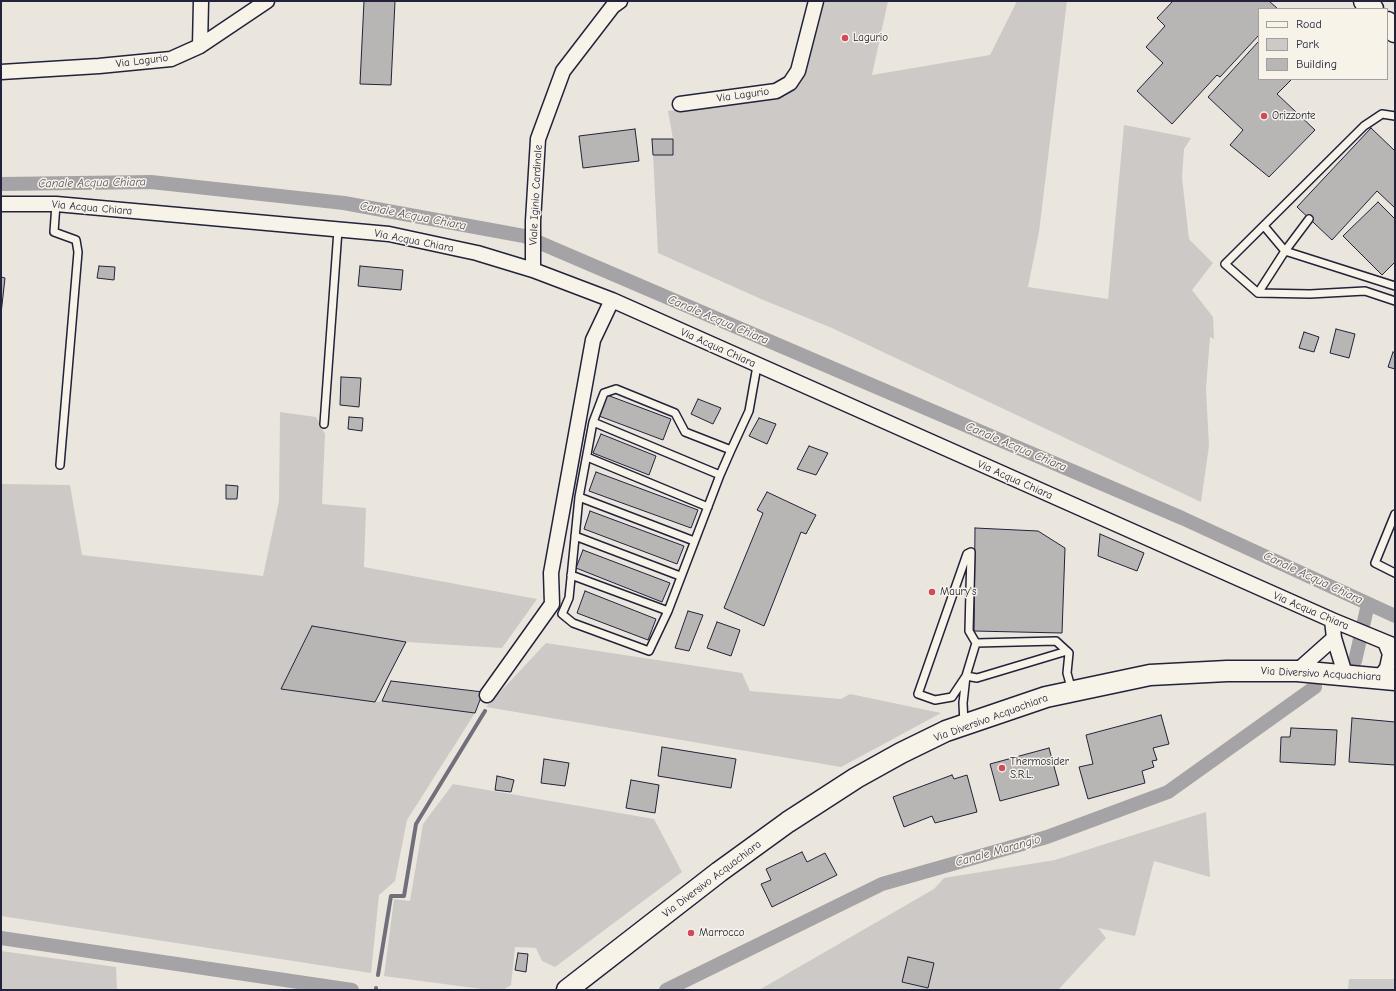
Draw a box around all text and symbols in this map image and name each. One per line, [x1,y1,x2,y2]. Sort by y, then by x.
legend [1258,8,1388,80]
text: Road [1296,17,1322,31]
place label: Lagurio [853,31,888,45]
marker: Lagurio [840,33,850,43]
text: Park [1296,37,1319,51]
street label: Via Lagurio [115,51,169,71]
text: Building [1296,57,1337,71]
street label: Via Lagurio [716,85,770,105]
place label: Orizzonte [1272,109,1315,123]
marker: Orizzonte [1259,111,1269,121]
street label: Viale Iginio Cardinale [527,144,545,246]
water label: Canale Acqua Chiara [38,175,146,191]
street label: Via Acqua Chiara [51,198,133,218]
water label: Canale Acqua Chiara [359,199,467,233]
street label: Via Acqua Chiara [373,227,455,255]
water label: Canale Acqua Chiara [666,292,770,348]
street label: Via Acqua Chiara [678,326,758,370]
water label: Canale Acqua Chiara [964,419,1068,475]
street label: Via Acqua Chiara [975,458,1055,502]
water label: Canale Acqua Chiara [1261,549,1365,607]
place label: Maury's [940,585,977,599]
marker: Maury's [927,587,937,597]
street label: Via Acqua Chiara [1271,589,1351,633]
street label: Via Diversivo Acquachiara [1261,664,1381,684]
street label: Via Diversivo Acquachiara [932,691,1050,745]
place label: Thermosider S.R.L. [1010,755,1069,781]
marker: Thermosider S.R.L. [997,763,1007,773]
water label: Canale Marangio [954,832,1042,870]
street label: Via Diversivo Acquachiara [660,838,764,920]
place label: Marrocco [699,926,745,940]
marker: Marrocco [686,928,696,938]

